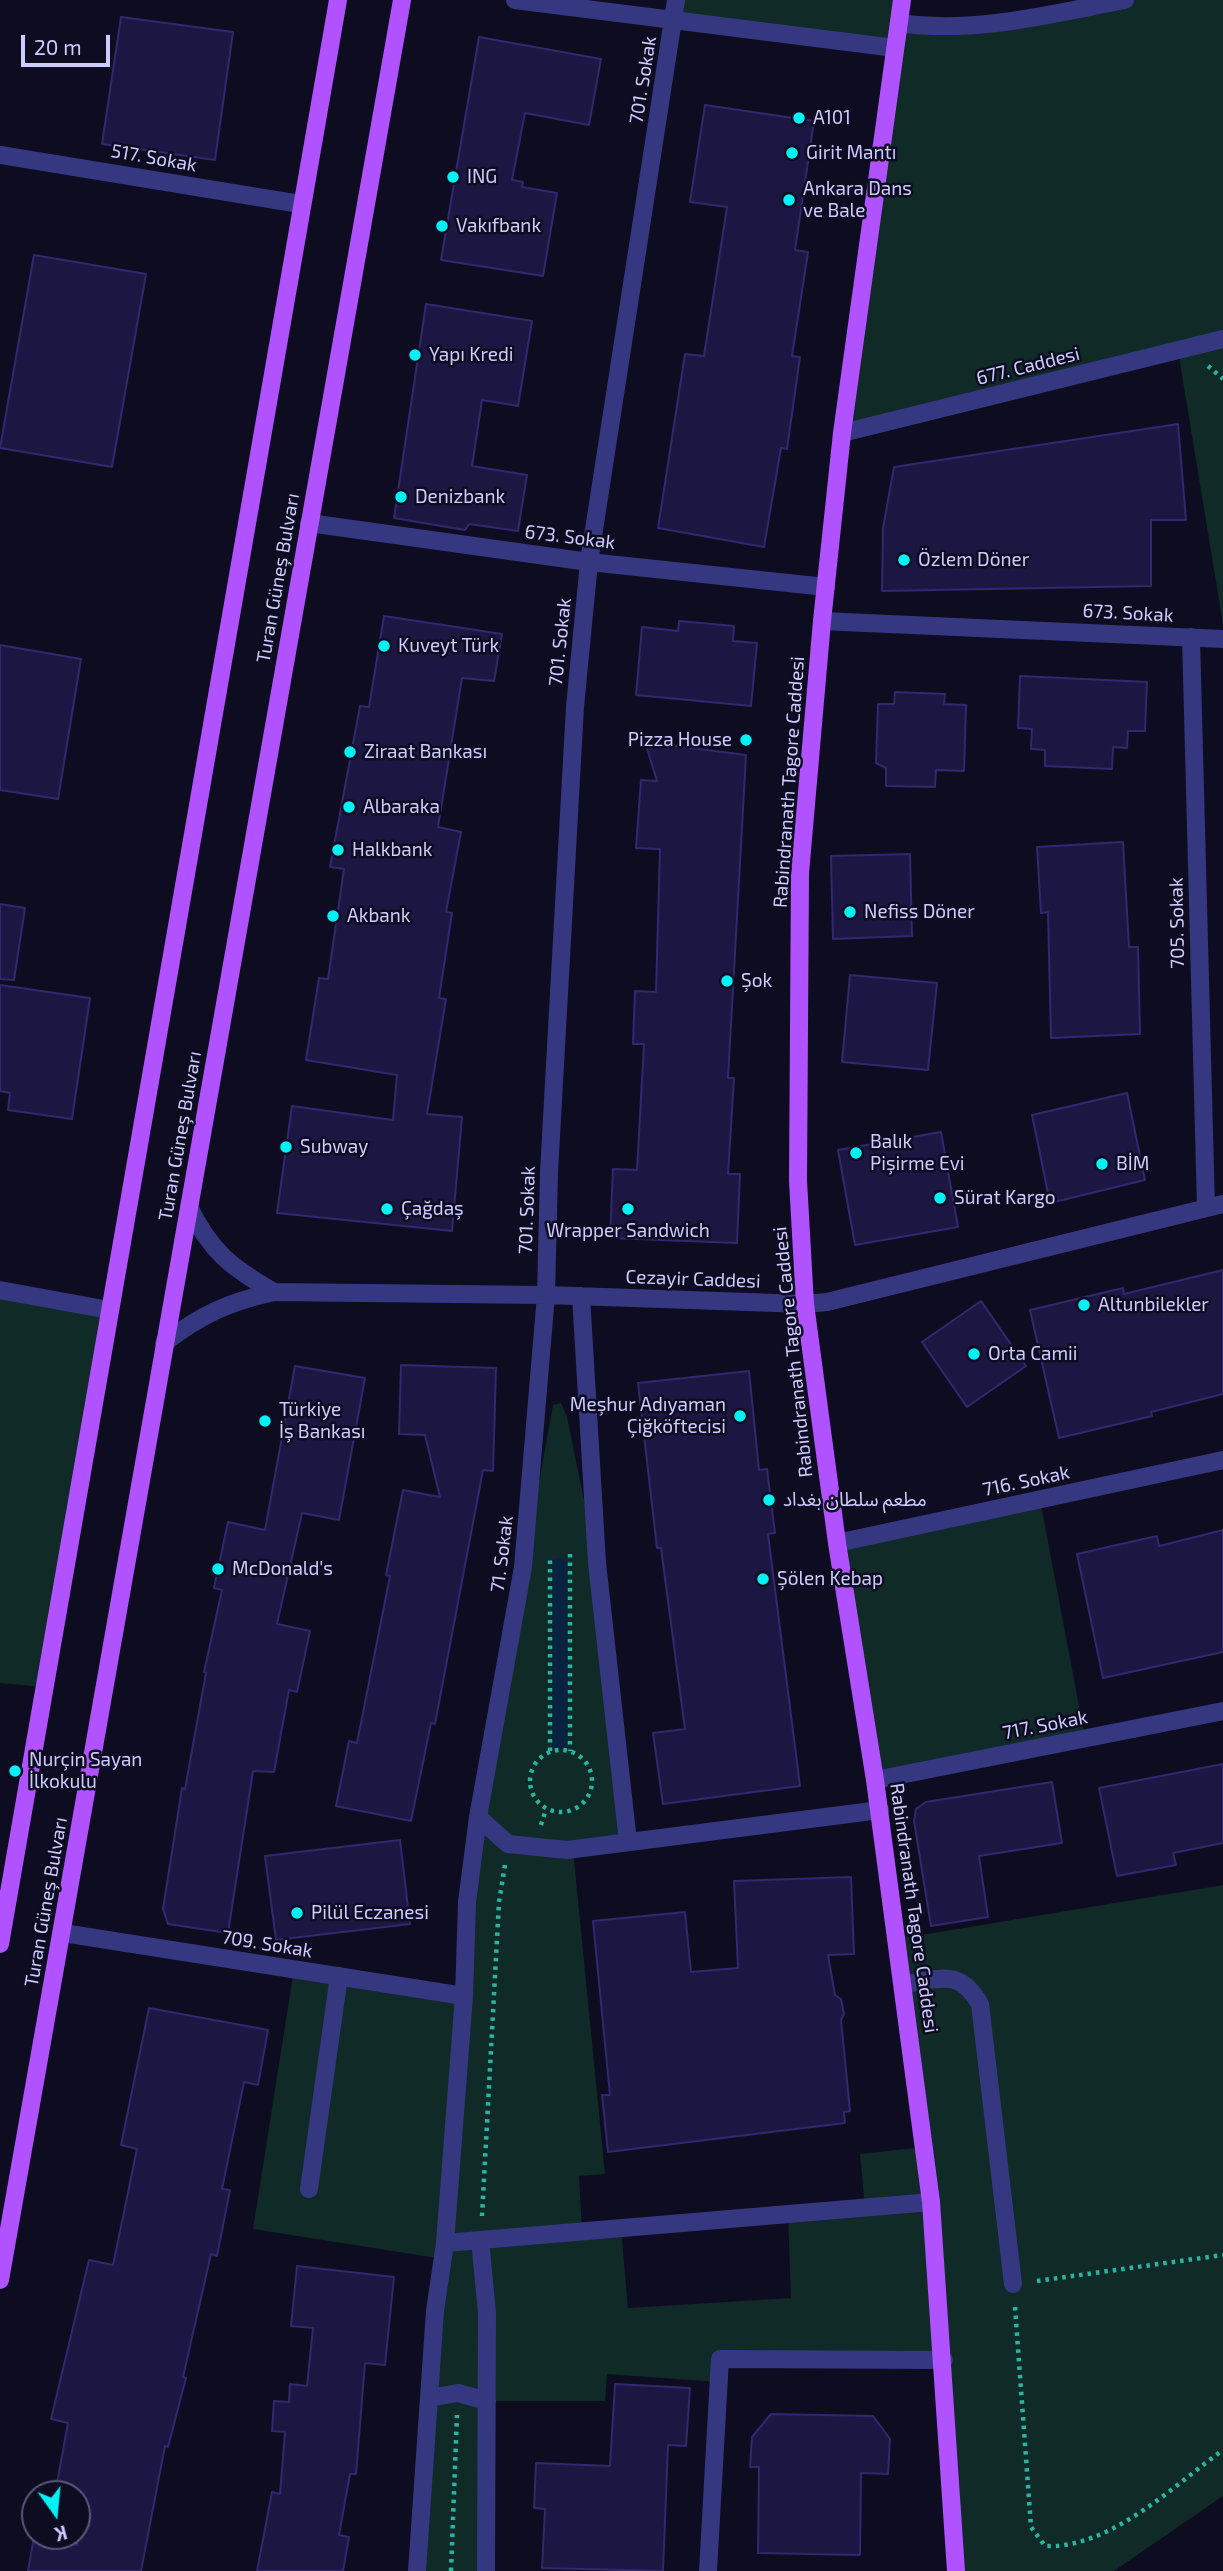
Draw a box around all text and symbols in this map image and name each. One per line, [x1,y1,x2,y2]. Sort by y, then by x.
scale bar [24,21,114,65]
text: 20 m [34,34,82,59]
street label: 701. Sokak [625,34,661,126]
place label: A101 [813,107,851,129]
marker: A101 [791,110,807,126]
street label: 517. Sokak [109,139,199,177]
place label: Girit Mantı [806,142,897,164]
marker: Girit Mantı [784,145,800,161]
place label: ING [467,166,497,188]
marker: ING [445,169,461,185]
place label: Ankara Dans ve Bale [803,178,912,222]
marker: Ankara Dans ve Bale [781,192,797,208]
place label: Vakıfbank [456,215,541,237]
marker: Vakıfbank [434,218,450,234]
street label: 677. Caddesi [974,342,1082,390]
place label: Yapı Kredi [429,344,514,366]
marker: Yapı Kredi [407,347,423,363]
place label: Denizbank [415,486,505,508]
marker: Denizbank [393,489,409,505]
street label: Turan Güneş Bulvarı [252,491,304,665]
street label: 673. Sokak [523,520,617,554]
place label: Özlem Döner [918,549,1029,571]
marker: Özlem Döner [896,552,912,568]
street label: 701. Sokak [544,597,576,687]
street label: 673. Sokak [1082,599,1174,627]
place label: Kuveyt Türk [398,635,499,657]
marker: Kuveyt Türk [376,638,392,654]
street label: Rabindranath Tagore Caddesi [769,655,809,909]
place label: Pizza House [628,729,732,751]
marker: Pizza House [738,732,754,748]
place label: Ziraat Bankası [364,741,487,763]
marker: Ziraat Bankası [342,744,358,760]
place label: Albaraka [363,796,440,818]
marker: Albaraka [341,799,357,815]
place label: Halkbank [352,839,432,861]
marker: Halkbank [330,842,346,858]
street label: 705. Sokak [1165,877,1189,969]
place label: Nefiss Döner [864,901,975,923]
marker: Nefiss Döner [842,904,858,920]
place label: Akbank [347,905,410,927]
marker: Akbank [325,908,341,924]
place label: Şok [741,970,772,992]
marker: Şok [719,973,735,989]
street label: Turan Güneş Bulvarı [154,1049,206,1223]
place label: Balık Pişirme Evi [870,1131,964,1175]
place label: Subway [300,1136,368,1158]
marker: Subway [278,1139,294,1155]
marker: Balık Pişirme Evi [848,1145,864,1161]
place label: BİM [1116,1153,1149,1175]
marker: BİM [1094,1156,1110,1172]
street label: 701. Sokak [514,1165,540,1255]
place label: Sürat Kargo [954,1187,1056,1209]
marker: Sürat Kargo [932,1190,948,1206]
place label: Çağdaş [401,1198,464,1220]
marker: Çağdaş [379,1201,395,1217]
marker: Wrapper Sandwich [620,1201,636,1217]
place label: Wrapper Sandwich [546,1220,710,1242]
street label: Rabindranath Tagore Caddesi [768,1225,818,1479]
street label: Cezayir Caddesi [625,1265,761,1293]
place label: Altunbilekler [1098,1294,1209,1316]
marker: Altunbilekler [1076,1297,1092,1313]
place label: Orta Camii [988,1343,1078,1365]
marker: Orta Camii [966,1346,982,1362]
place label: Meşhur Adıyaman Çiğköftecisi [570,1394,726,1438]
place label: Türkiye İş Bankası [279,1399,366,1443]
marker: Meşhur Adıyaman Çiğköftecisi [732,1408,748,1424]
marker: Türkiye İş Bankası [257,1413,273,1429]
street label: 716. Sokak [981,1461,1071,1501]
place label: مطعم سلطان بغداد [783,1489,927,1511]
marker: مطعم سلطان بغداد [761,1492,777,1508]
street label: 71. Sokak [486,1514,518,1594]
place label: McDonald's [232,1558,333,1580]
marker: McDonald's [210,1561,226,1577]
place label: Şölen Kebap [777,1568,883,1590]
marker: Şölen Kebap [755,1571,771,1587]
street label: 717. Sokak [1001,1706,1089,1744]
place label: Nurçin Sayan İlkokulu [29,1749,142,1793]
marker: Nurçin Sayan İlkokulu [7,1763,23,1779]
street label: Rabindranath Tagore Caddesi [885,1782,943,2034]
street label: Turan Güneş Bulvarı [20,1815,72,1989]
place label: Pilül Eczanesi [311,1902,429,1924]
marker: Pilül Eczanesi [289,1905,305,1921]
street label: 709. Sokak [220,1926,314,1962]
north arrow [21,2480,91,2550]
text: K [52,2521,70,2547]

